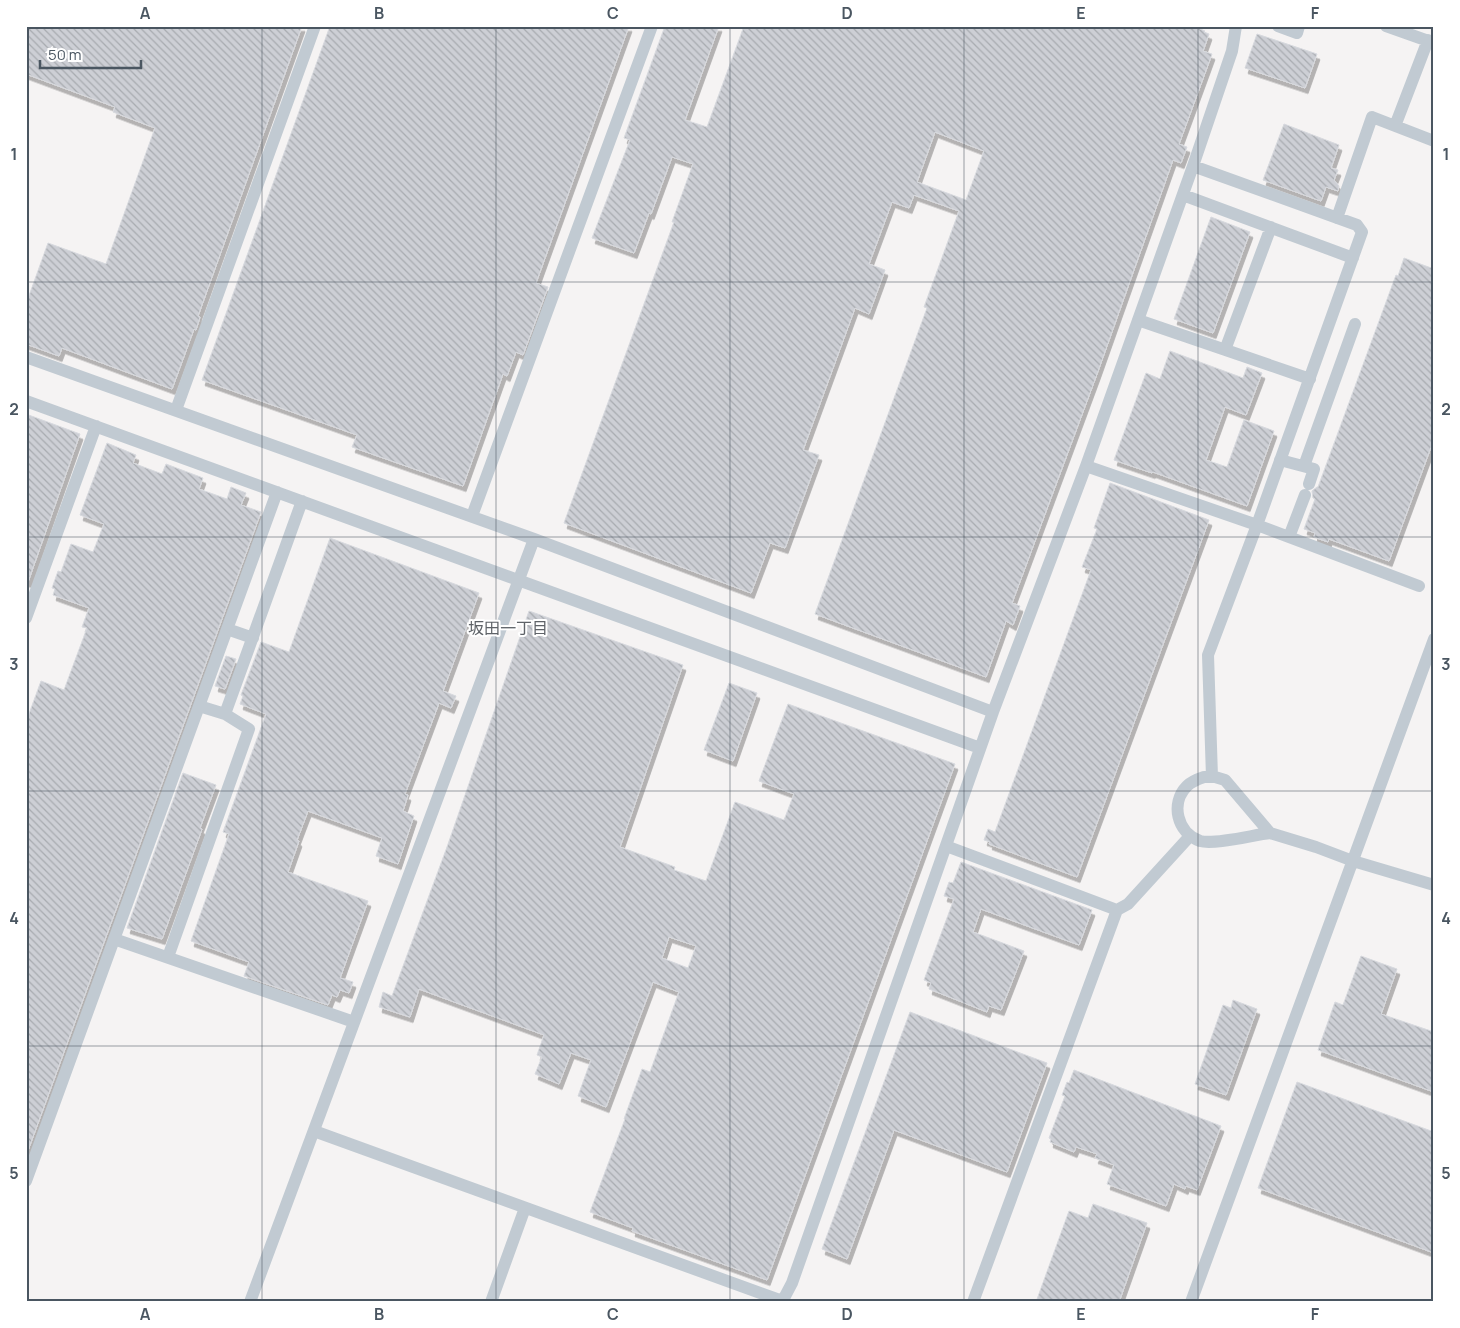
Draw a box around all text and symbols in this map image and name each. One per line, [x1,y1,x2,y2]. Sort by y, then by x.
text: A [140,2,151,24]
text: B [374,2,384,24]
text: C [607,2,619,24]
text: D [841,2,853,24]
text: E [1076,2,1086,24]
text: F [1311,2,1320,24]
scale bar [40,38,141,70]
text: 50 m [48,44,82,65]
text: 1 [10,143,18,165]
text: 1 [1442,143,1450,165]
text: 2 [9,398,19,420]
text: 2 [1441,398,1451,420]
district label: 坂田一丁目 [468,617,548,639]
text: 3 [9,653,19,675]
text: 3 [1441,653,1451,675]
text: 4 [9,907,19,929]
text: 4 [1441,907,1451,929]
text: 5 [9,1162,19,1184]
text: 5 [1441,1162,1451,1184]
text: A [140,1303,151,1325]
text: B [374,1303,384,1325]
text: C [607,1303,619,1325]
text: D [841,1303,853,1325]
text: E [1076,1303,1086,1325]
text: F [1311,1303,1320,1325]

